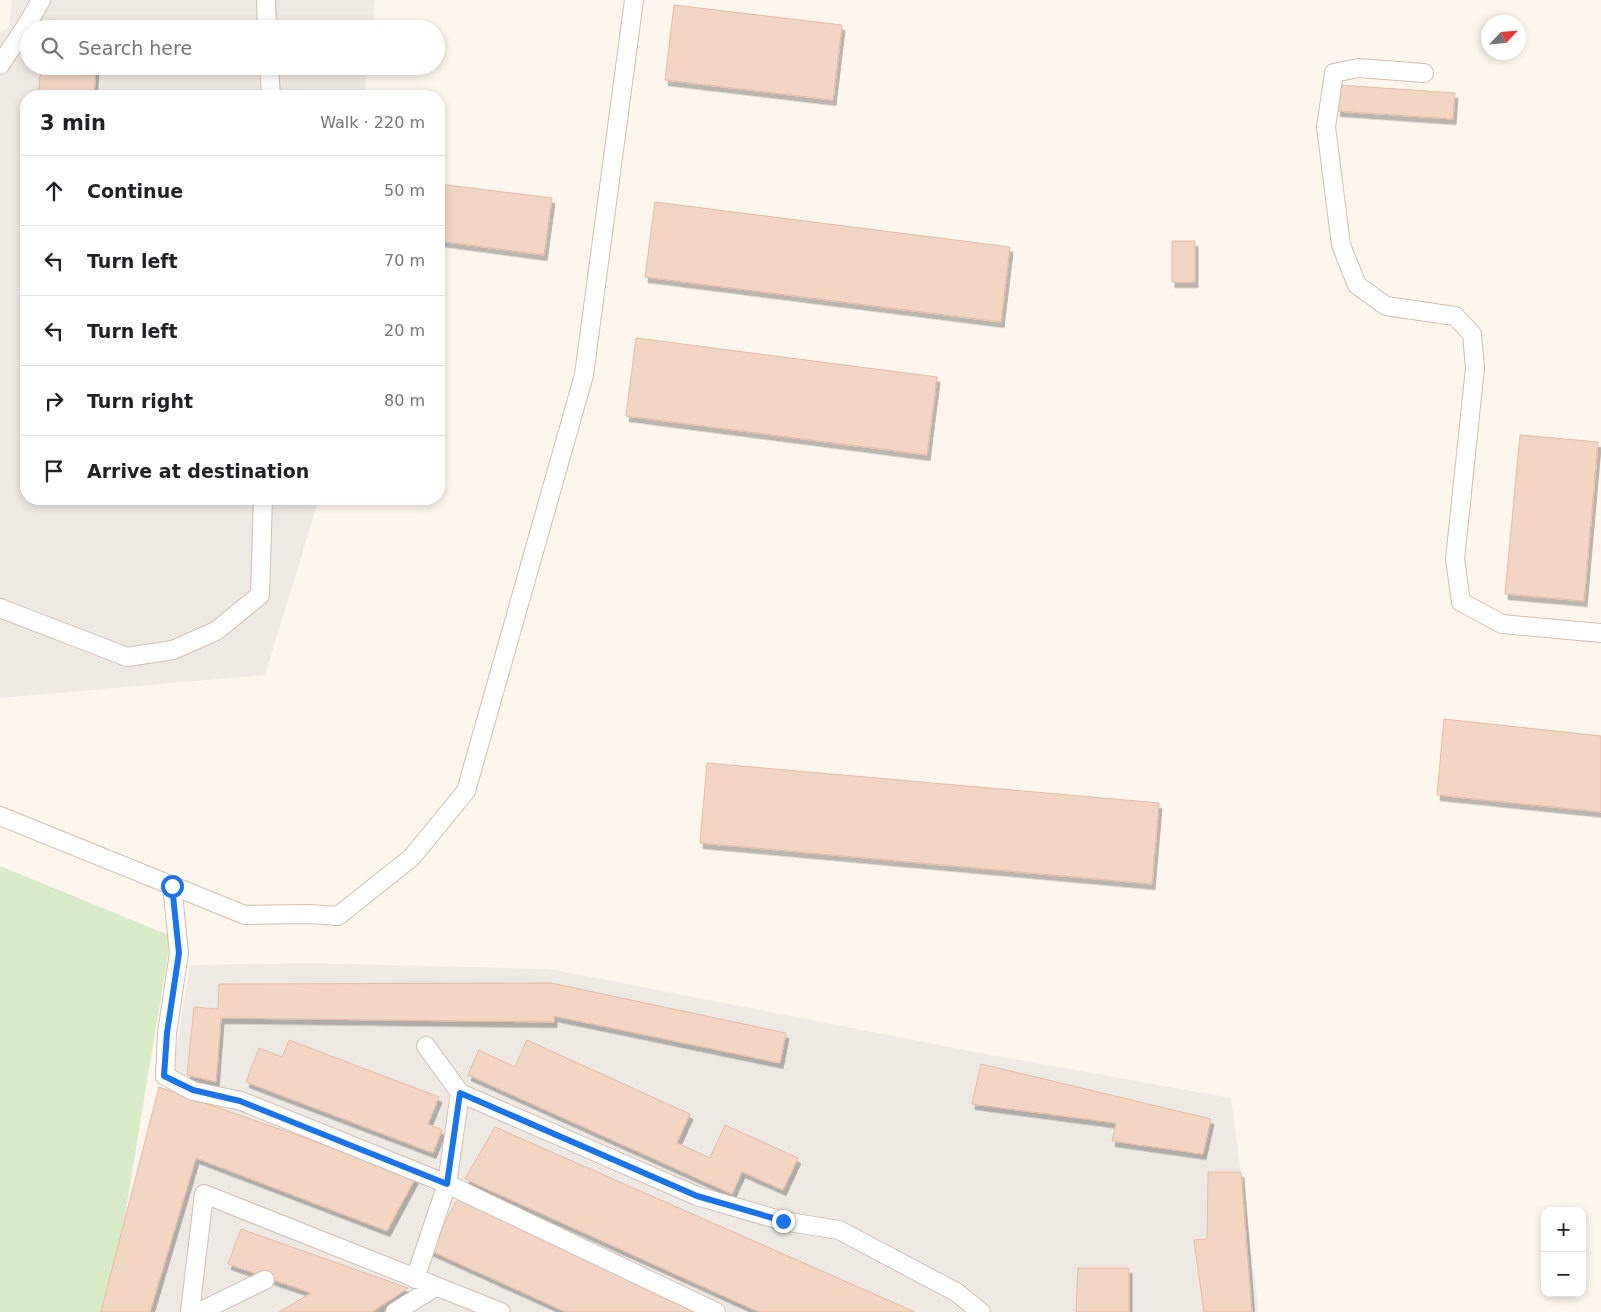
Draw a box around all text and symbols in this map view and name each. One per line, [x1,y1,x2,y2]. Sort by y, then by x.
north arrow [1481,15,1526,60]
search box [20,20,445,75]
icon: search [38,34,66,62]
text: Search here [78,37,192,59]
text: 3 min [40,111,106,135]
text: Walk · 220 m [320,113,425,132]
icon: ahead [40,177,68,205]
text: Continue [87,180,183,202]
text: 50 m [384,181,425,200]
icon: left [40,247,68,275]
text: Turn left [87,250,178,272]
text: 70 m [384,251,425,270]
icon: left [40,317,68,345]
text: Turn left [87,320,178,342]
text: 20 m [384,321,425,340]
icon: right [40,387,68,415]
text: Turn right [87,390,193,412]
text: 80 m [384,391,425,410]
icon: arrive [40,457,68,485]
text: Arrive at destination [87,460,309,482]
route start [161,875,184,898]
map controls [1541,1207,1586,1297]
button: + [1541,1207,1586,1252]
route end [772,1210,795,1233]
button: − [1541,1252,1586,1297]

